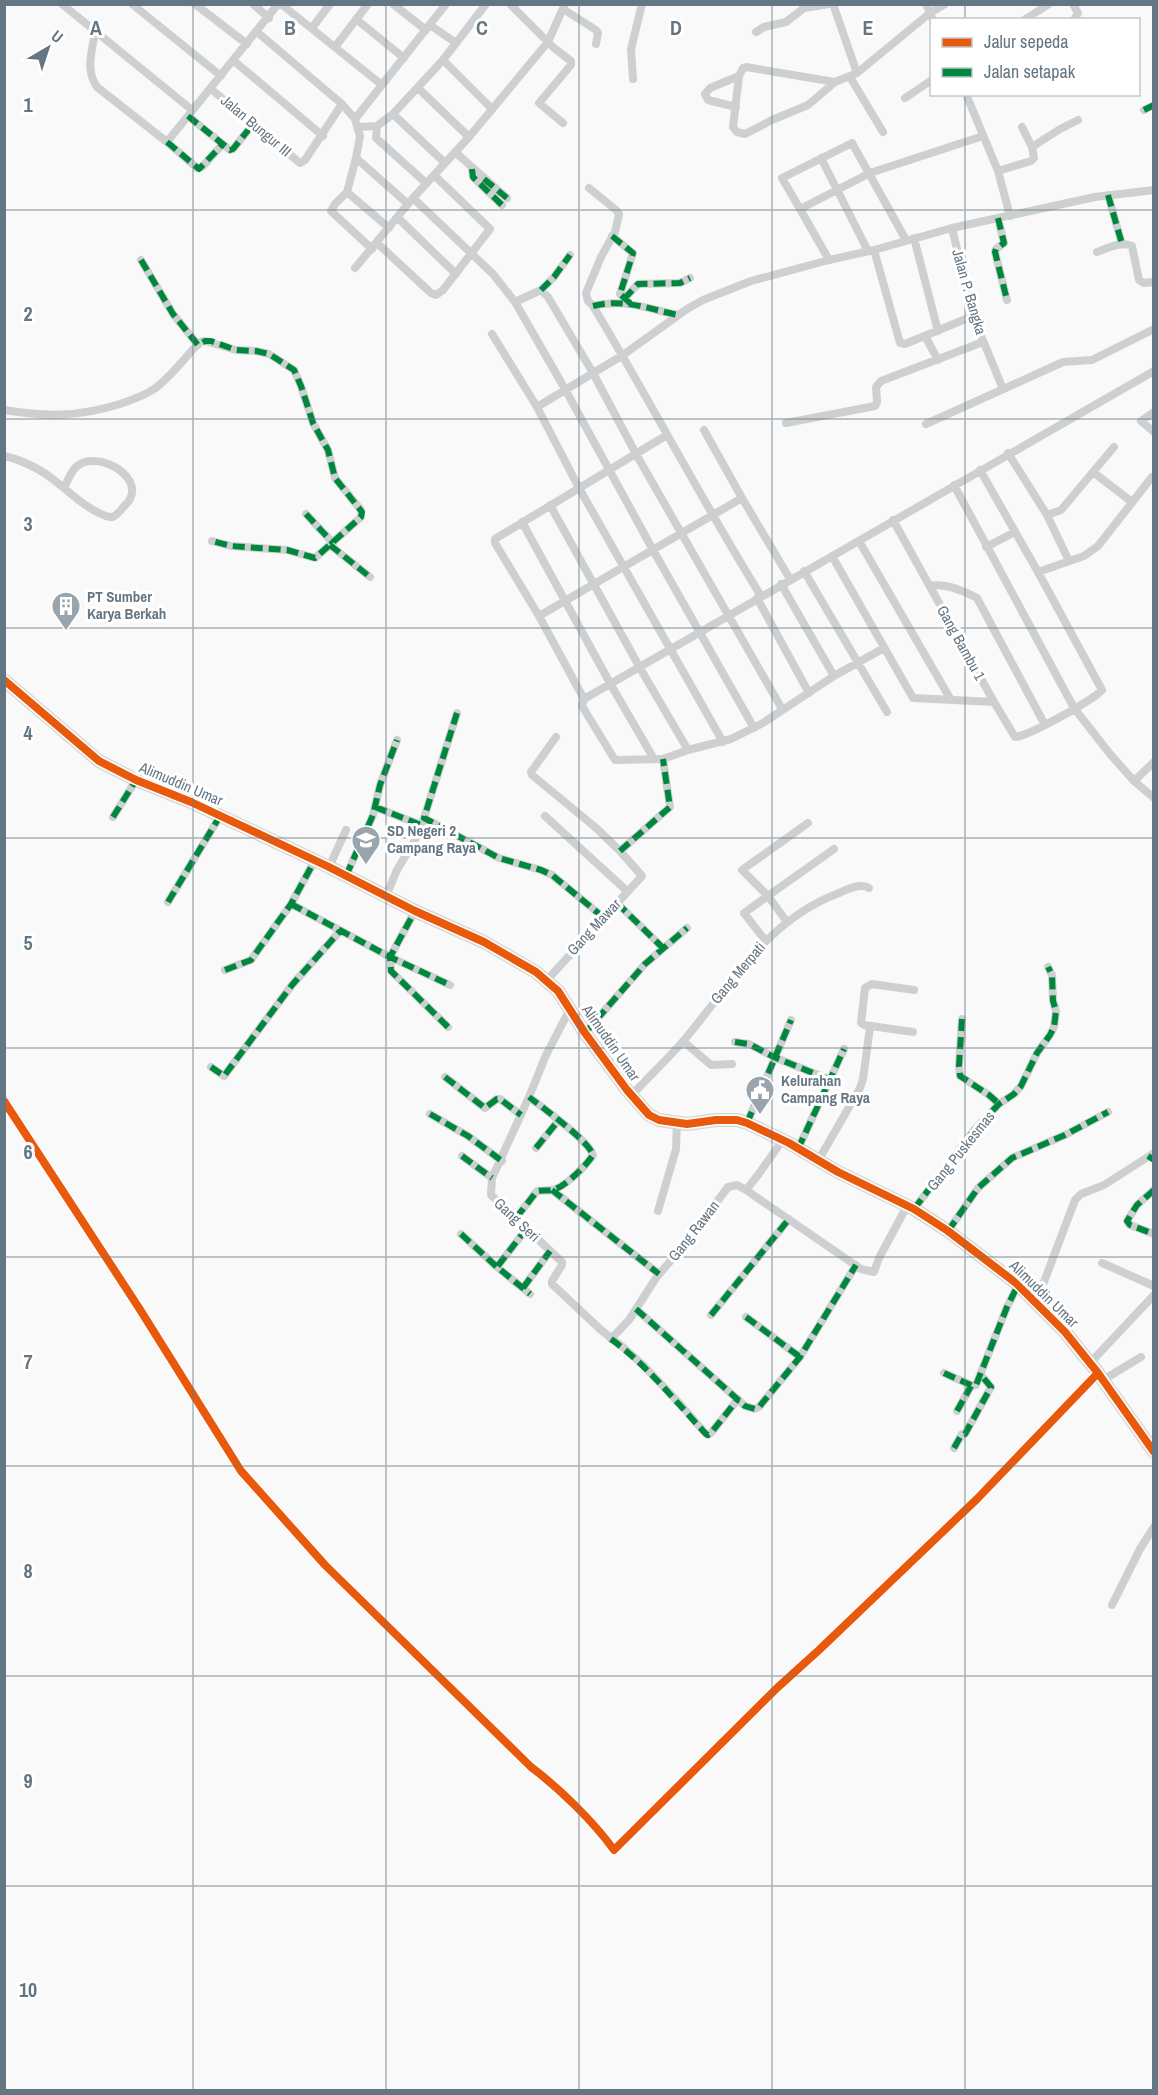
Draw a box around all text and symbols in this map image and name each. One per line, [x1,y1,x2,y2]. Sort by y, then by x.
text: A [90,14,102,41]
text: B [284,14,296,41]
text: C [476,14,488,41]
text: D [670,14,682,41]
text: E [863,14,874,41]
north arrow [18,18,78,78]
legend [930,18,1140,96]
text: U [47,25,68,48]
text: Jalur sepeda [984,29,1069,54]
text: Jalan setapak [984,59,1076,84]
street label: Jalan Bungur III [217,90,296,161]
text: 1 [23,91,33,118]
street label: Jalan P. Bangka [947,247,992,337]
text: 2 [23,300,33,327]
text: 3 [23,510,33,537]
place label: PT Sumber Karya Berkah [87,586,166,624]
building icon: PT Sumber Karya Berkah [50,590,82,632]
street label: Gang Bambu 1 [932,601,991,684]
text: 4 [23,719,33,746]
street label: Alimuddin Umar [135,756,226,811]
place label: SD Negeri 2 Campang Raya [387,820,476,858]
school or university icon: SD Negeri 2 Campang Raya [350,824,382,866]
street label: Gang Mawar [562,894,625,960]
text: 5 [23,929,33,956]
street label: Gang Merpati [705,937,770,1008]
street label: Alimuddin Umar [577,999,645,1085]
place label: Kelurahan Campang Raya [781,1070,870,1108]
public building icon: Kelurahan Campang Raya [744,1074,776,1116]
street label: Gang Puskesmas [922,1106,999,1195]
text: 6 [23,1138,33,1165]
street label: Gang Seri [490,1193,545,1246]
street label: Gang Rawan [663,1196,724,1265]
street label: Alimuddin Umar [1004,1255,1084,1332]
text: 7 [23,1348,33,1375]
text: 8 [23,1557,33,1584]
text: 9 [23,1767,33,1794]
text: 10 [19,1976,37,2003]

